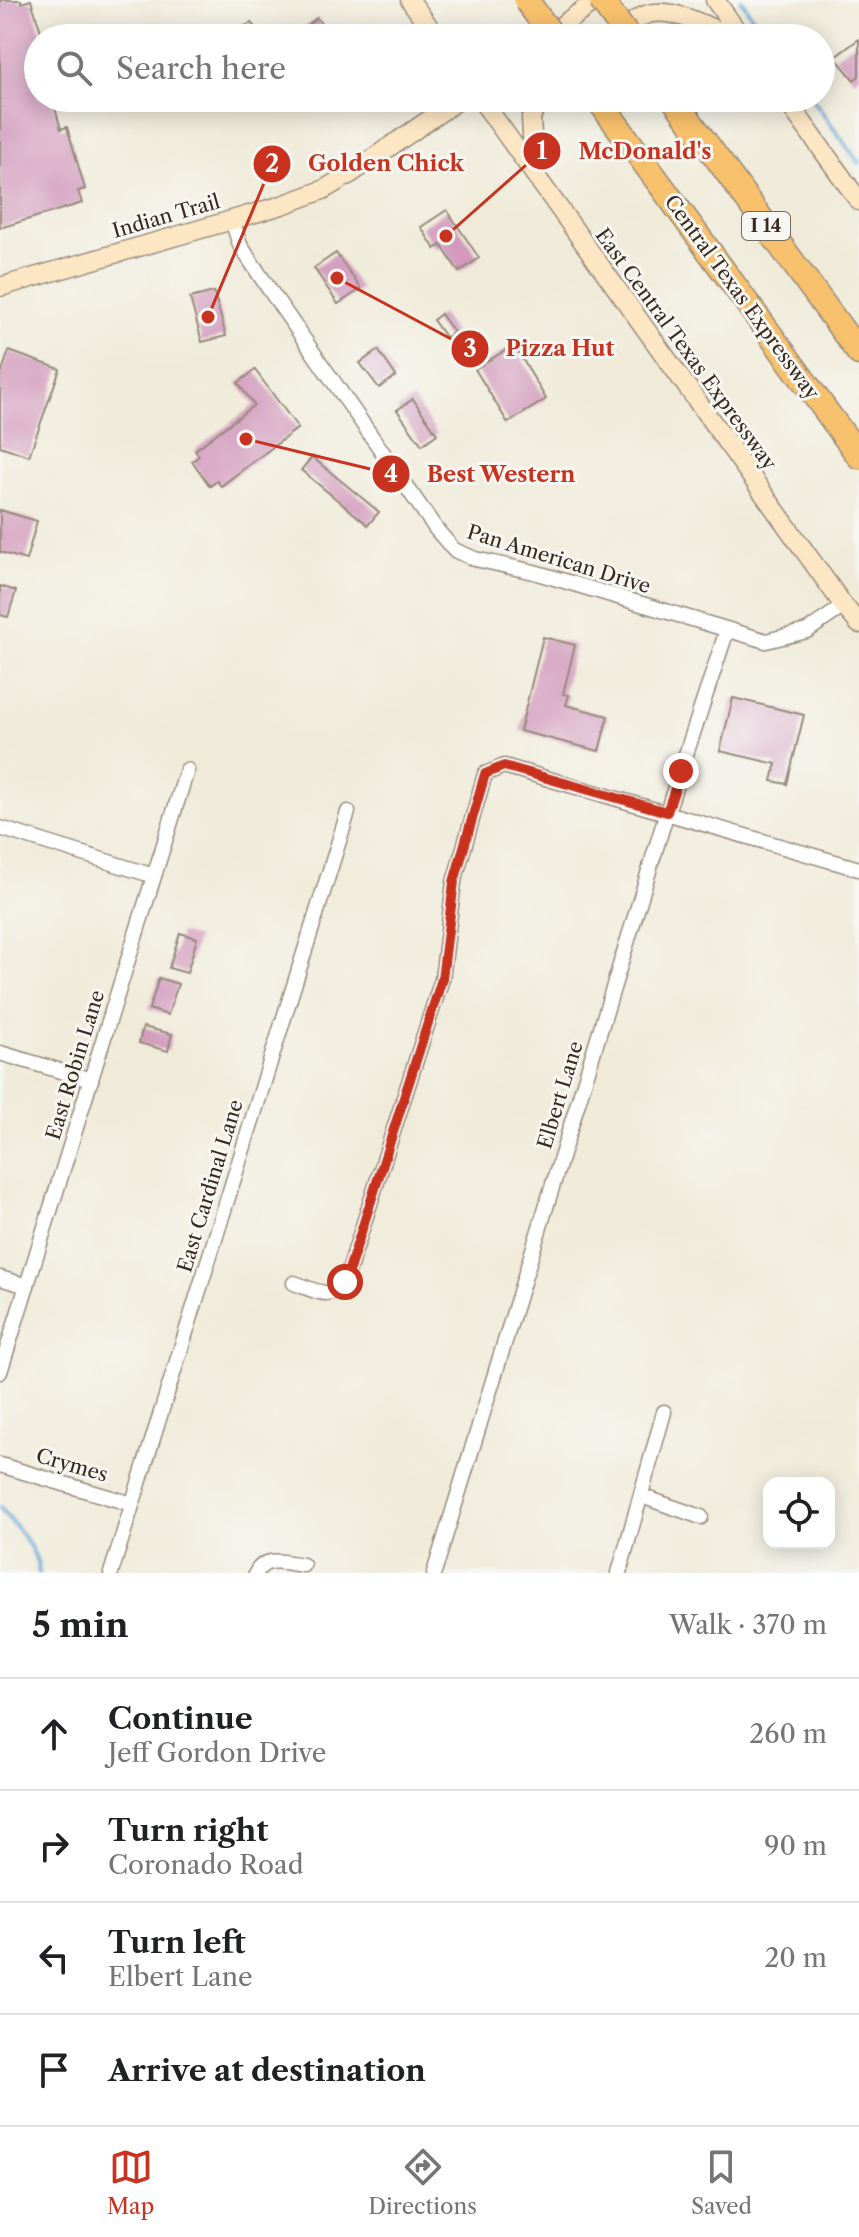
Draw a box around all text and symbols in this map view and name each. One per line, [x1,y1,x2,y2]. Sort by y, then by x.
search box [24,24,835,112]
icon: search [52,46,96,90]
text: Search here [116,50,286,87]
callout: McDonald's [522,128,727,174]
text: 1 [537,136,548,165]
text: McDonald's [579,138,712,165]
callout: Golden Chick [252,141,480,187]
text: 2 [265,149,279,178]
text: Golden Chick [308,150,465,177]
street label: Indian Trail [109,189,223,243]
street label: Central Texas Expressway [660,190,825,405]
road number: I 14 [742,212,790,240]
street label: East Central Texas Expressway [590,224,782,475]
callout: Pizza Hut [450,326,631,372]
text: 3 [463,334,477,363]
text: Pizza Hut [506,335,615,362]
callout: Best Western [371,451,592,497]
text: 4 [384,459,398,488]
text: Best Western [427,461,575,488]
street label: Pan American Drive [464,520,654,598]
route end [663,753,699,789]
street label: East Robin Lane [41,987,109,1143]
street label: Elbert Lane [532,1038,588,1152]
street label: East Cardinal Lane [172,1097,248,1275]
route start [327,1264,363,1300]
street label: Crymes [33,1443,111,1487]
map controls [763,1477,835,1549]
button: locate [763,1477,835,1549]
text: 5 min [32,1604,129,1646]
text: Walk · 370 m [669,1609,827,1641]
text: Continue [108,1700,253,1737]
icon: ahead [32,1712,76,1756]
text: 260 m [749,1718,827,1750]
text: Jeff Gordon Drive [108,1737,326,1769]
text: Turn right [108,1812,268,1849]
icon: right [32,1824,76,1868]
text: 90 m [764,1830,827,1862]
text: Coronado Road [108,1849,304,1881]
text: Turn left [108,1924,245,1961]
icon: left [32,1936,76,1980]
text: 20 m [764,1942,827,1974]
text: Elbert Lane [108,1961,253,1993]
icon: arrive [32,2048,76,2092]
text: Arrive at destination [108,2052,426,2089]
tab: Map [107,2145,154,2220]
tab: Directions [368,2145,477,2220]
tab: Saved [691,2145,752,2220]

